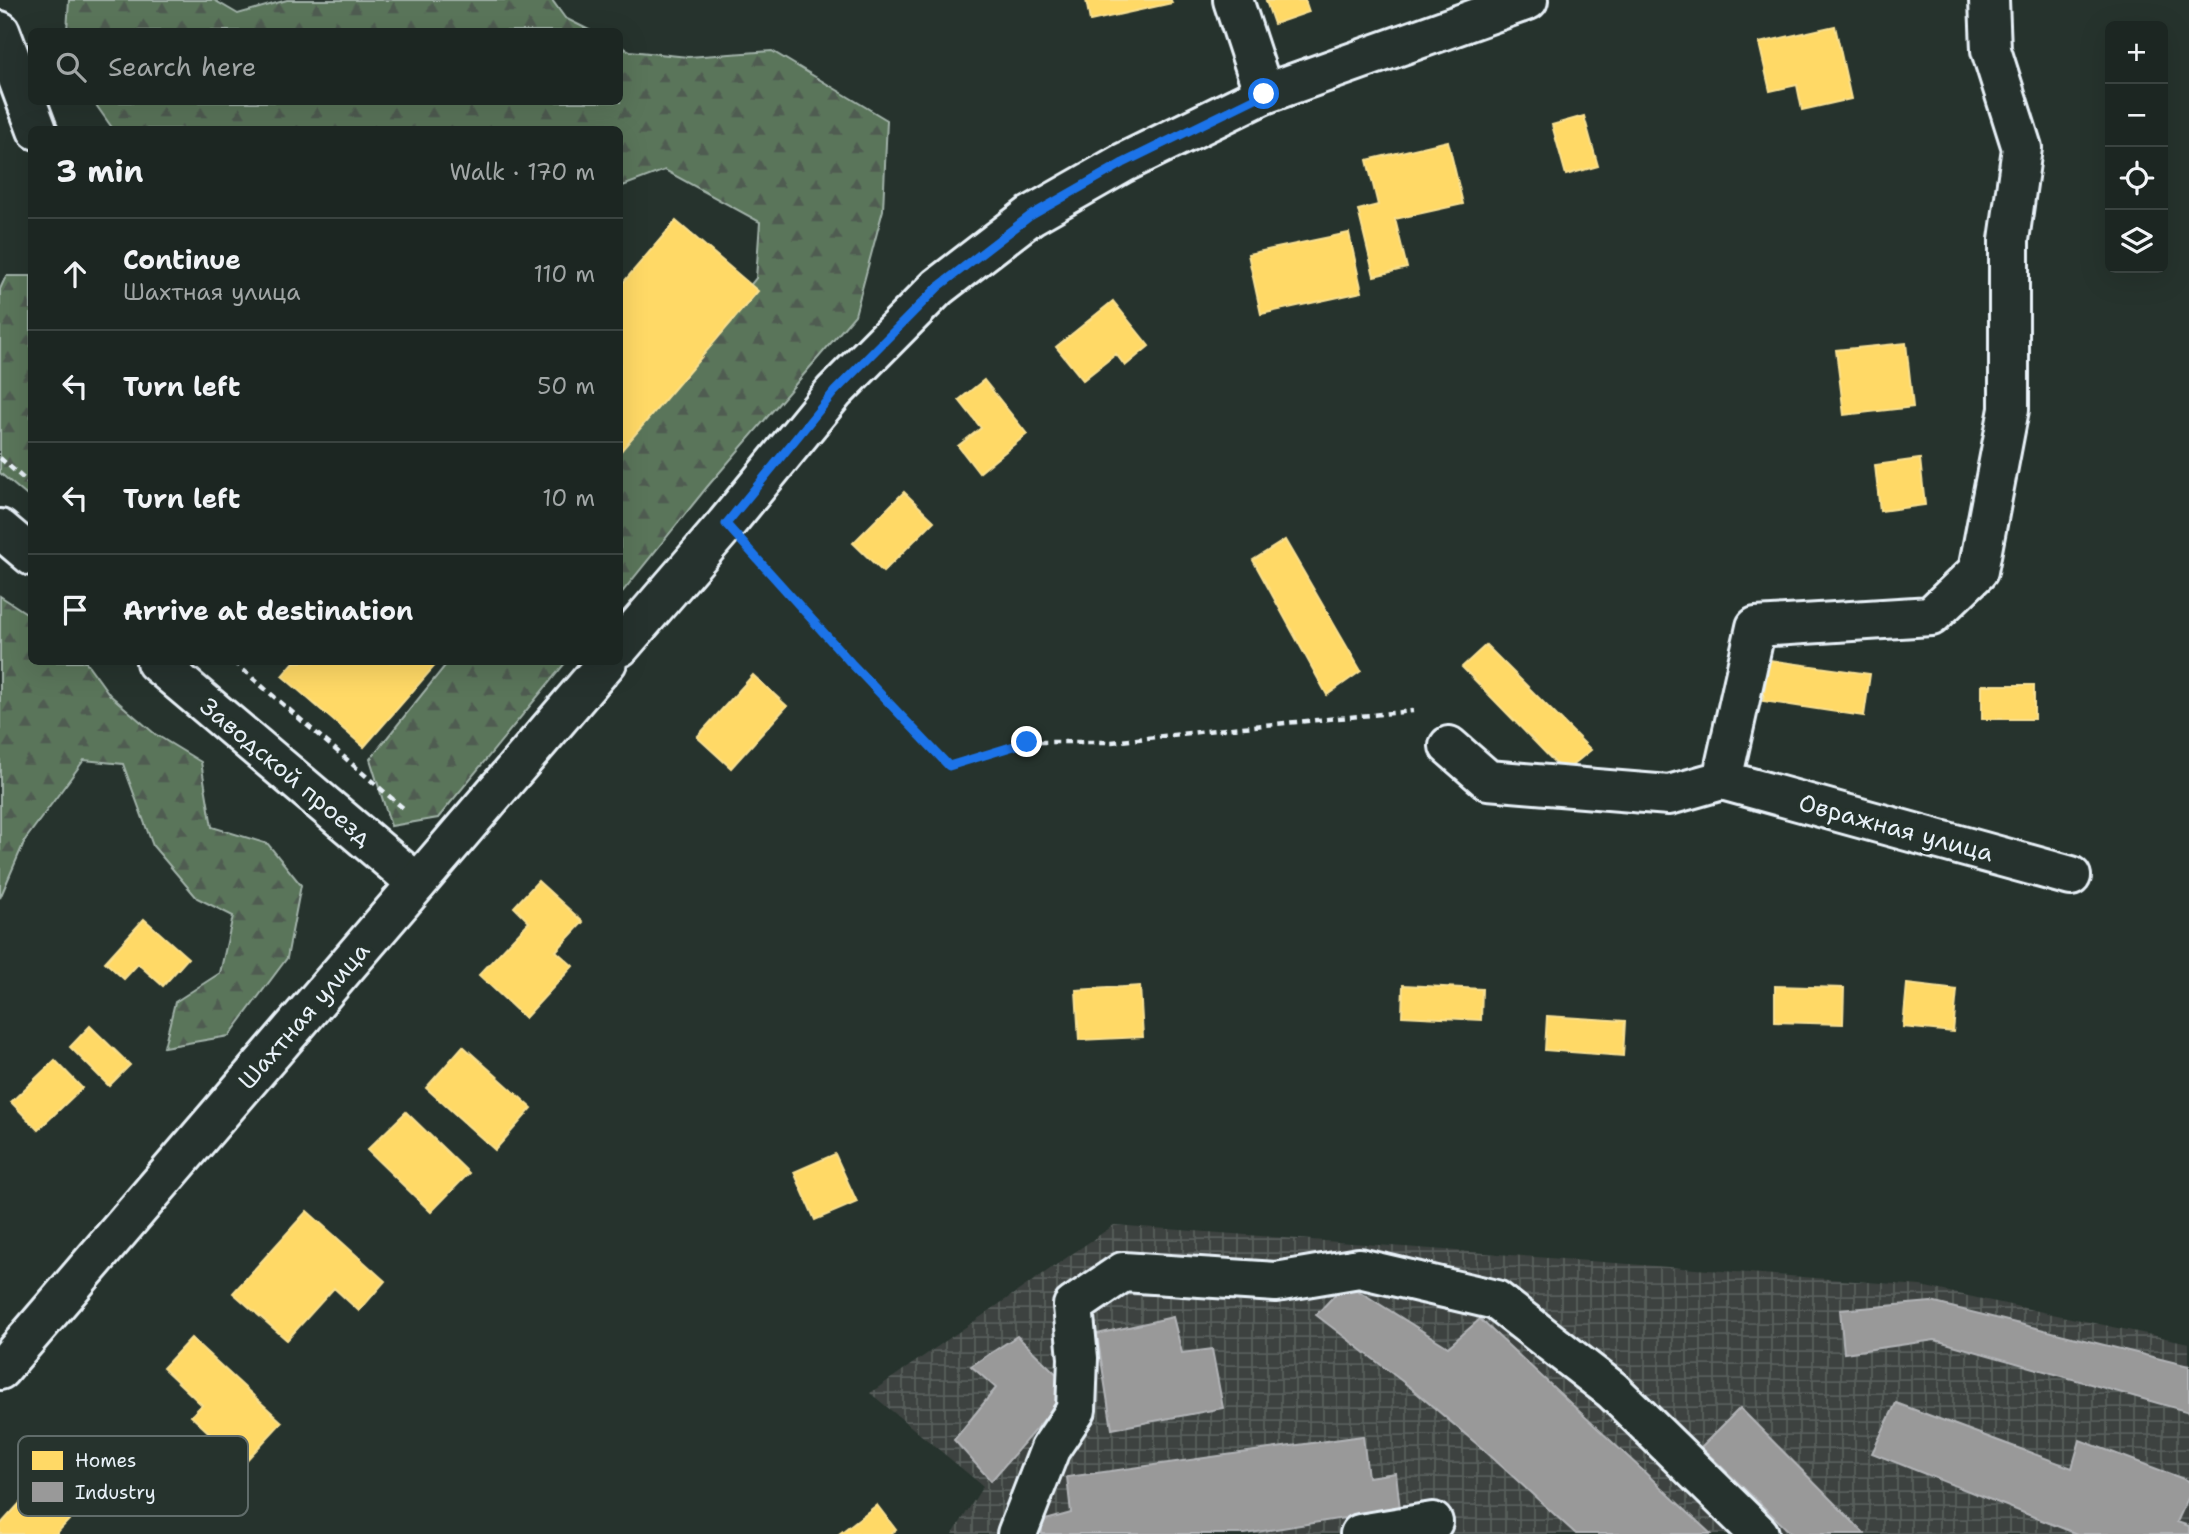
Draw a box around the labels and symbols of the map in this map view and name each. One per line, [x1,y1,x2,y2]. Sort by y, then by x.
route start [1248,78,1279,109]
street label: Заводской проезд [193,691,379,853]
route end [1011,726,1042,757]
street label: Овражная улица [1795,787,1997,869]
street label: Шахтная улица [231,935,377,1096]
legend [18,1436,248,1516]
text: Homes [75,1448,136,1473]
text: Industry [75,1480,156,1505]

